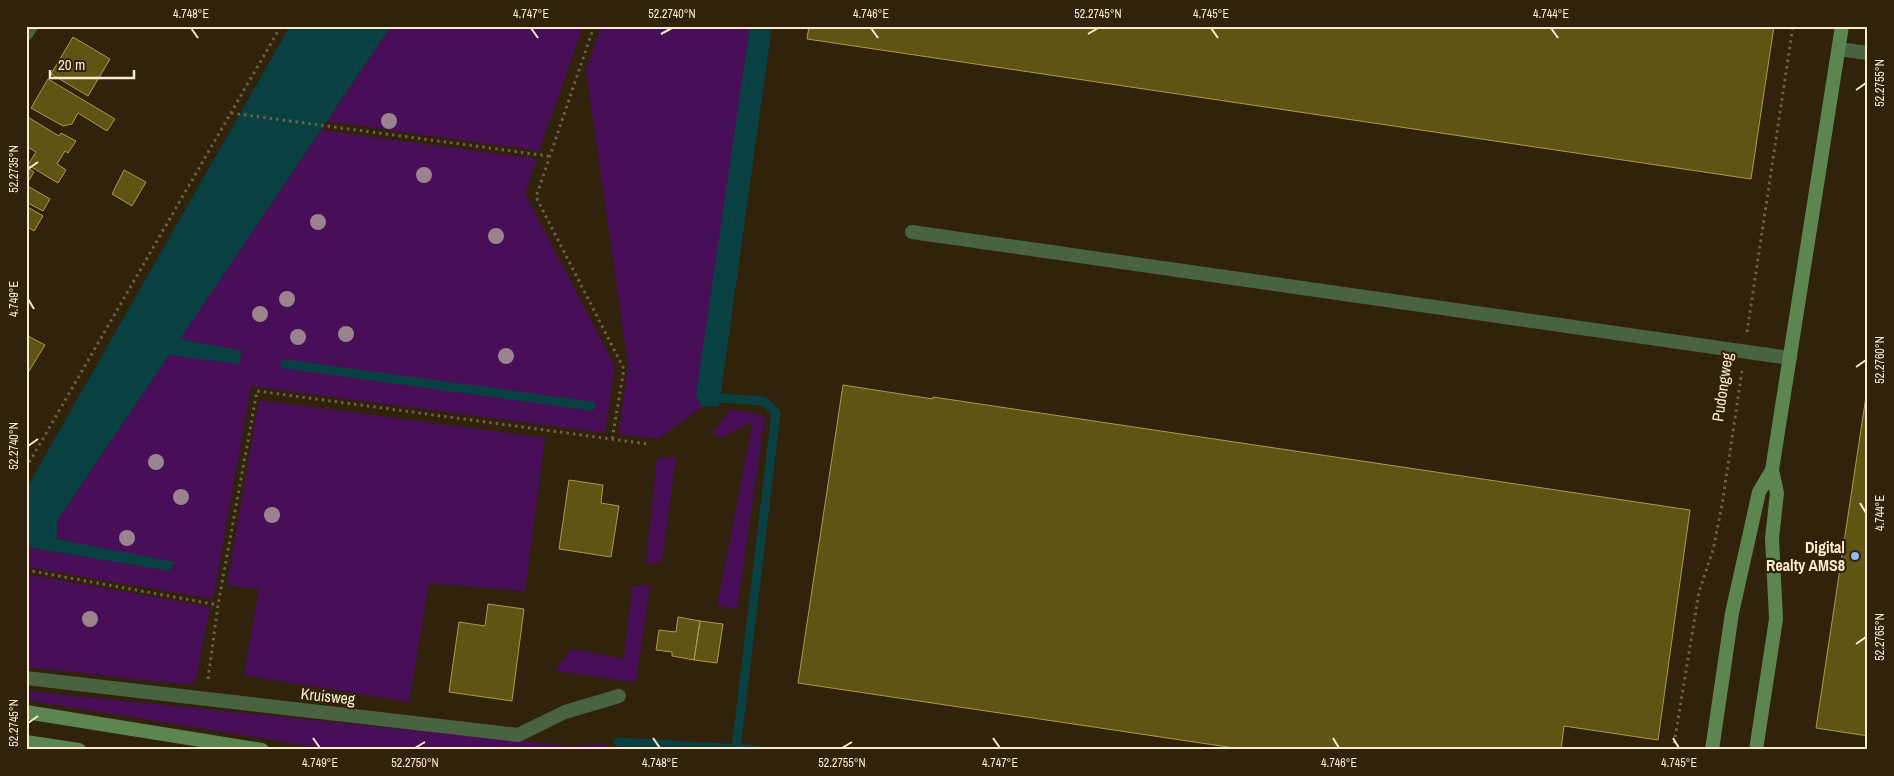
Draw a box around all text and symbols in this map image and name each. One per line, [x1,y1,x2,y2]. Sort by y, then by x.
text: 4.748°E [173,6,209,22]
text: 4.747°E [513,6,549,22]
text: 52.2740°N [648,6,696,22]
text: 4.746°E [853,6,889,22]
text: 52.2745°N [1074,6,1122,22]
text: 4.745°E [1193,6,1229,22]
text: 4.744°E [1533,6,1569,22]
scale bar [50,48,134,80]
text: 20 m [58,54,85,75]
text: 52.2755°N [1872,59,1888,107]
text: 52.2735°N [6,145,22,193]
text: 4.749°E [6,281,22,317]
text: 52.2760°N [1872,336,1888,384]
street label: Pudongweg [1706,350,1738,423]
text: 52.2740°N [6,422,22,470]
text: 4.744°E [1872,495,1888,531]
place label: Digital Realty AMS8 [1766,536,1845,576]
marker: Digital Realty AMS8 [1849,550,1861,562]
text: 52.2765°N [1872,613,1888,661]
street label: Kruisweg [300,682,357,710]
text: 52.2745°N [6,699,22,747]
text: 4.749°E [302,755,338,771]
text: 52.2750°N [391,755,439,771]
text: 4.748°E [642,755,678,771]
text: 52.2755°N [818,755,866,771]
text: 4.747°E [982,755,1018,771]
text: 4.746°E [1321,755,1357,771]
text: 4.745°E [1661,755,1697,771]

